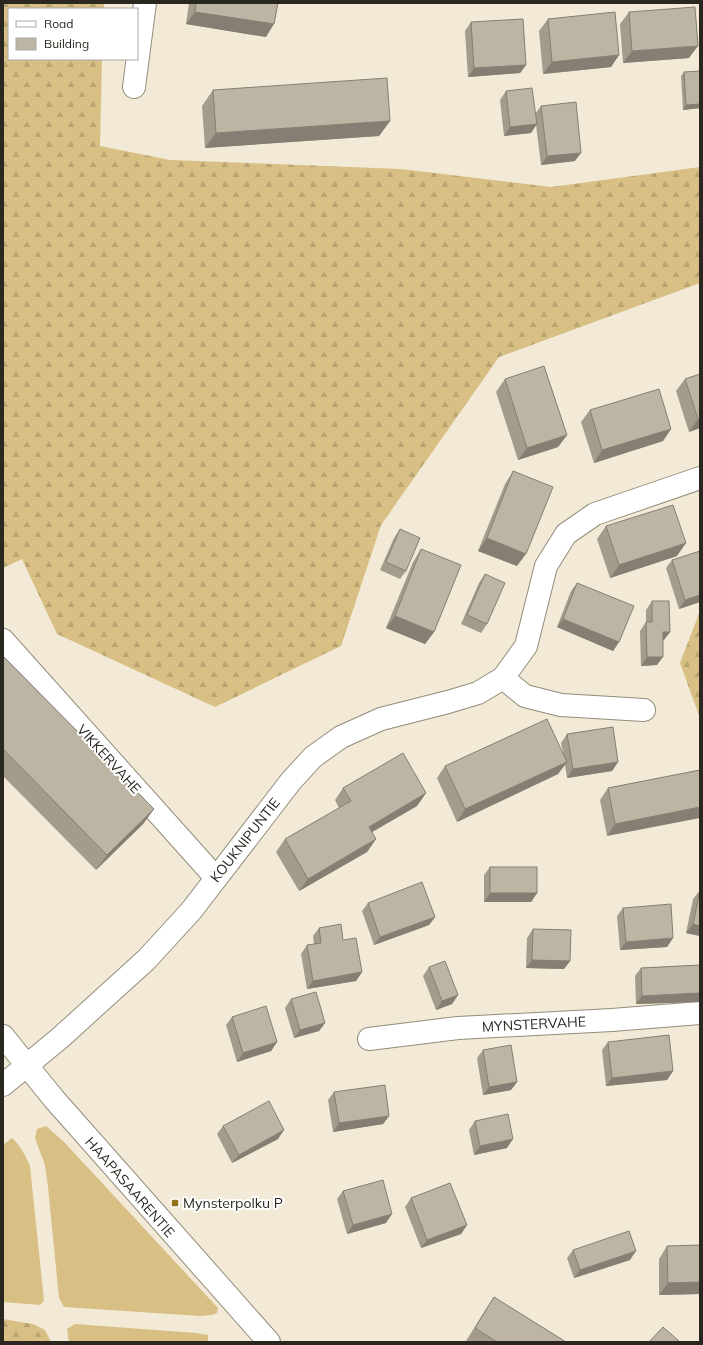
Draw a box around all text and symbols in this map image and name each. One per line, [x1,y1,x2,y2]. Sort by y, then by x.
legend [8,8,138,60]
text: Road [44,16,73,31]
text: Building [44,36,89,51]
street label: VIKKERVAHE [73,721,145,797]
street label: KOUKNIPUNTIE [206,794,284,886]
street label: MYNSTERVAHE [482,1012,586,1036]
street label: HAAPASAARENTIE [81,1133,179,1241]
place label: Mynsterpolku P [183,1194,283,1212]
marker: Mynsterpolku P [170,1198,180,1208]

